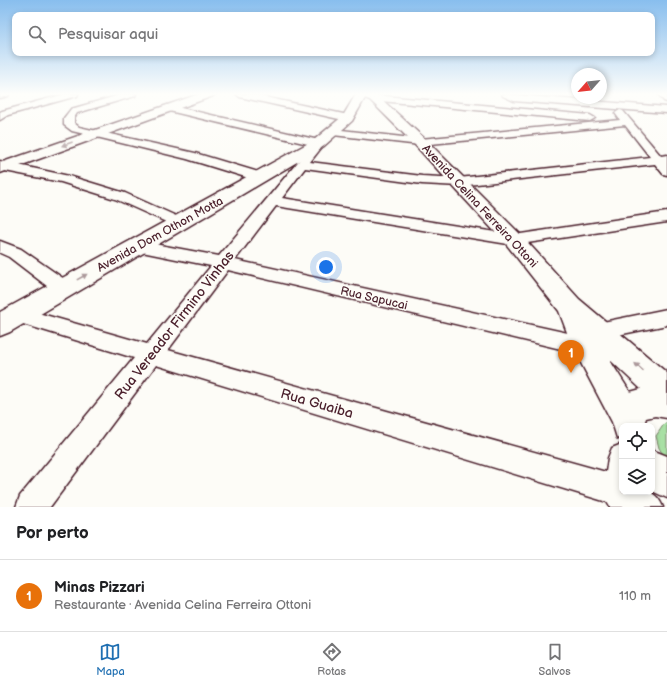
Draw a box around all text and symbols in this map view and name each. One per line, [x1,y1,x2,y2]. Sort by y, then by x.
search box [12,12,655,56]
icon: search [26,23,48,45]
text: Pesquisar aqui [58,25,158,44]
north arrow [571,68,607,104]
one-way arrow [60,141,72,147]
street label: Avenida Celina Ferreira Ottoni [419,142,541,271]
street label: Avenida Dom Othon Motta [95,193,226,275]
street label: Rua Vereador Firmino Vinhas [111,248,238,403]
your location [316,257,336,277]
one-way arrow [76,274,88,281]
street label: Rua Sapucai [339,283,409,314]
pin: 1 [558,340,584,373]
one-way arrow [633,362,644,371]
street label: Rua Guaiba [279,385,355,422]
map controls [619,423,655,495]
button: locate [619,423,655,459]
button: layers [619,459,655,495]
text: Por perto [16,523,89,543]
text: Minas Pizzari [54,578,145,597]
text: 1 [26,588,32,604]
text: 110 m [619,588,651,604]
text: Restaurante · Avenida Celina Ferreira Ottoni [54,597,311,613]
tab: Mapa [96,641,125,678]
tab: Rotas [317,641,346,678]
tab: Salvos [539,641,571,678]

